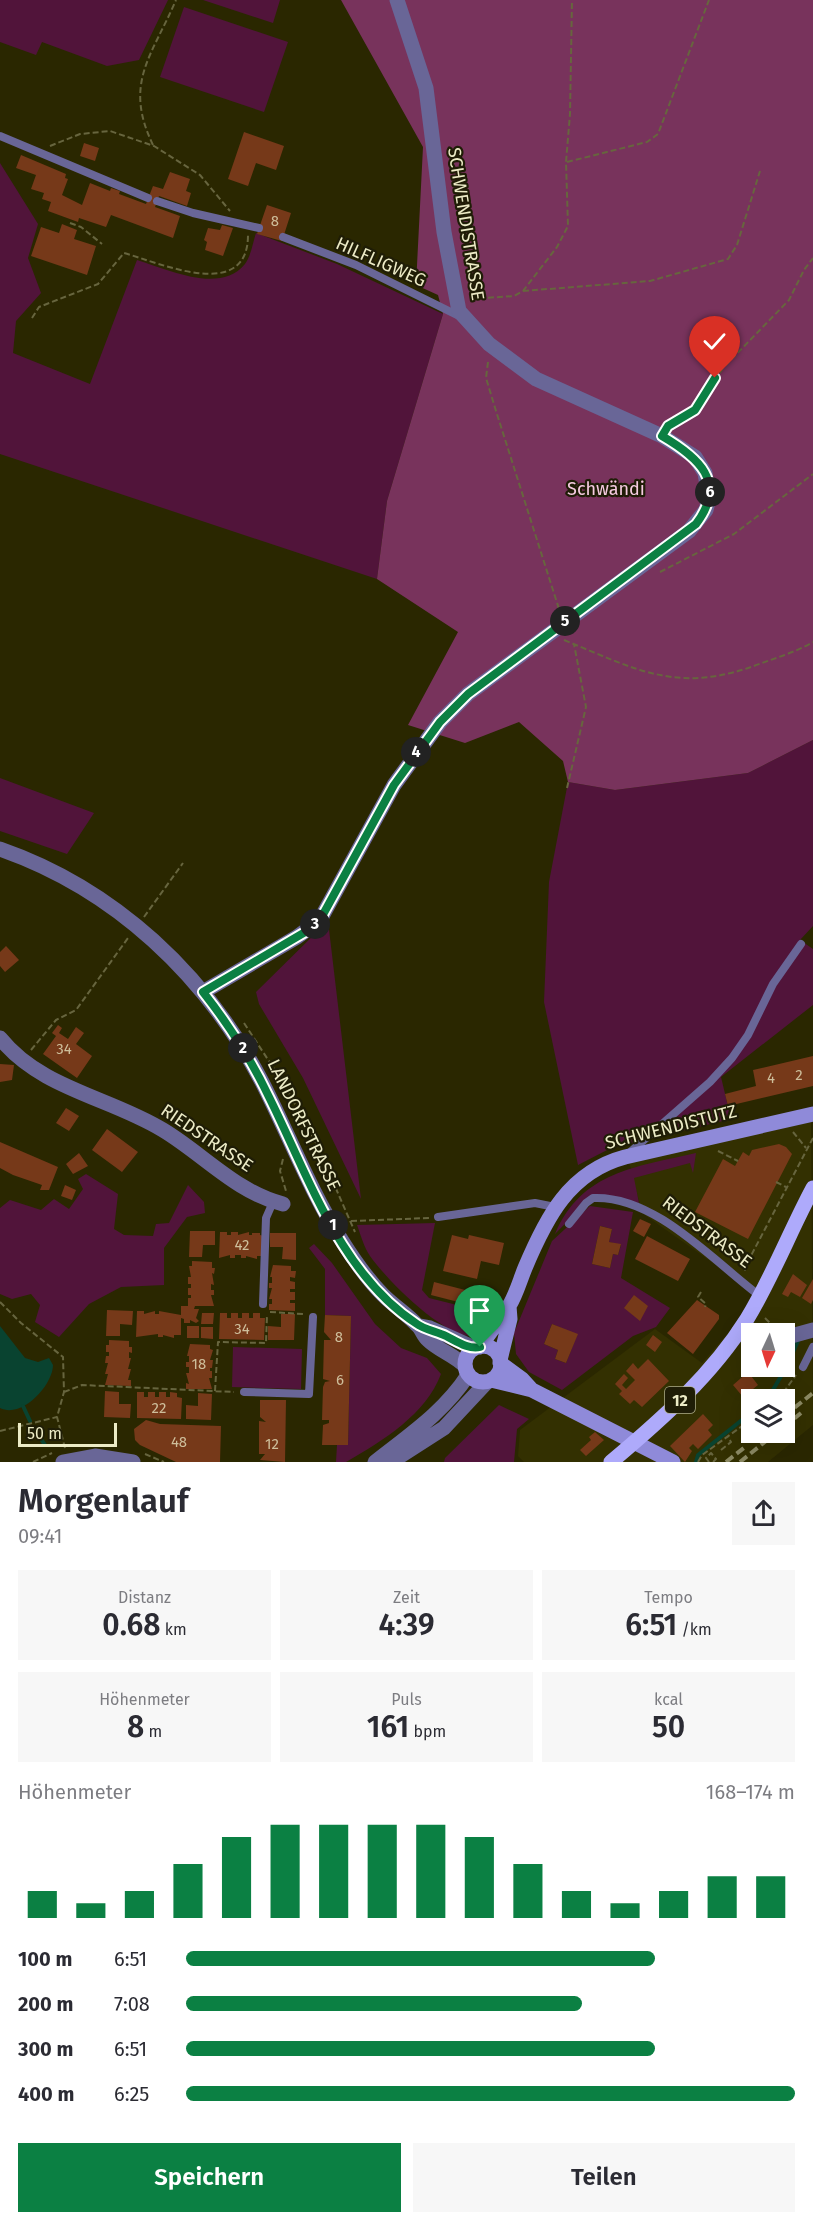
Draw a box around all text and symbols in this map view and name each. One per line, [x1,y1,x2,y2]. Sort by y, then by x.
street label: SCHWENDISTRASSE [443,146,489,302]
house number: 8 [271,212,279,230]
street label: HILFLIGWEG [332,232,430,292]
pin [689,316,740,378]
icon: check [698,325,731,358]
pin: 6 [695,477,725,507]
park label: Schwändi [567,478,645,500]
text: 6 [705,482,715,501]
pin: 5 [550,606,580,636]
text: 5 [561,611,569,630]
pin: 4 [401,737,431,767]
text: 4 [411,742,421,761]
pin: 3 [300,909,330,939]
text: 3 [311,914,319,933]
pin: 2 [228,1033,258,1063]
text: 2 [239,1038,247,1057]
house number: 34 [56,1040,72,1058]
street label: LANDORFSTRASSE [263,1055,345,1195]
house number: 2 [795,1066,803,1084]
house number: 4 [767,1069,775,1087]
street label: RIEDSTRASSE [157,1099,257,1177]
street label: SCHWENDISTUTZ [603,1100,739,1154]
street label: RIEDSTRASSE [658,1191,756,1273]
pin: 1 [318,1210,348,1240]
text: 1 [329,1215,337,1234]
house number: 42 [234,1236,250,1254]
pin [454,1285,505,1347]
icon: arrive [463,1294,496,1327]
house number: 34 [234,1320,250,1338]
north arrow [741,1323,795,1377]
map controls [741,1323,795,1443]
house number: 8 [335,1328,343,1346]
house number: 18 [192,1355,206,1373]
house number: 6 [336,1371,344,1389]
road number: 12 [665,1387,695,1413]
button: layers [741,1389,795,1443]
house number: 22 [152,1399,166,1417]
scale bar [18,1420,117,1448]
text: 50 m [27,1424,62,1443]
house number: 48 [171,1433,187,1451]
house number: 12 [265,1435,279,1453]
text: Morgenlauf [18,1481,189,1521]
button: share [732,1482,795,1545]
text: 09:41 [18,1524,62,1548]
text: Distanz [118,1588,171,1607]
text: Zeit [393,1588,420,1607]
text: Tempo [644,1588,693,1607]
text: 0.68 [102,1607,161,1643]
text: 4:39 [378,1607,435,1643]
text: 6:51 [625,1607,677,1643]
text: km [161,1620,187,1639]
text: /km [677,1620,712,1639]
text: Höhenmeter [99,1690,190,1709]
text: Puls [391,1690,422,1709]
text: kcal [654,1690,683,1709]
text: 8 [127,1709,144,1745]
text: 161 [367,1709,409,1745]
text: 50 [652,1709,685,1745]
text: m [144,1722,162,1741]
text: bpm [409,1722,446,1741]
text: Höhenmeter [18,1780,131,1804]
text: 168–174 m [706,1780,795,1804]
text: 100 m [18,1947,72,1971]
text: 6:51 [114,1947,147,1971]
text: 200 m [18,1992,73,2016]
text: 7:08 [114,1992,150,2016]
text: 300 m [18,2037,73,2061]
text: 6:51 [114,2037,147,2061]
text: 400 m [18,2082,74,2106]
text: 6:25 [114,2082,149,2106]
button: Speichern [18,2143,401,2212]
button: Teilen [413,2143,795,2212]

